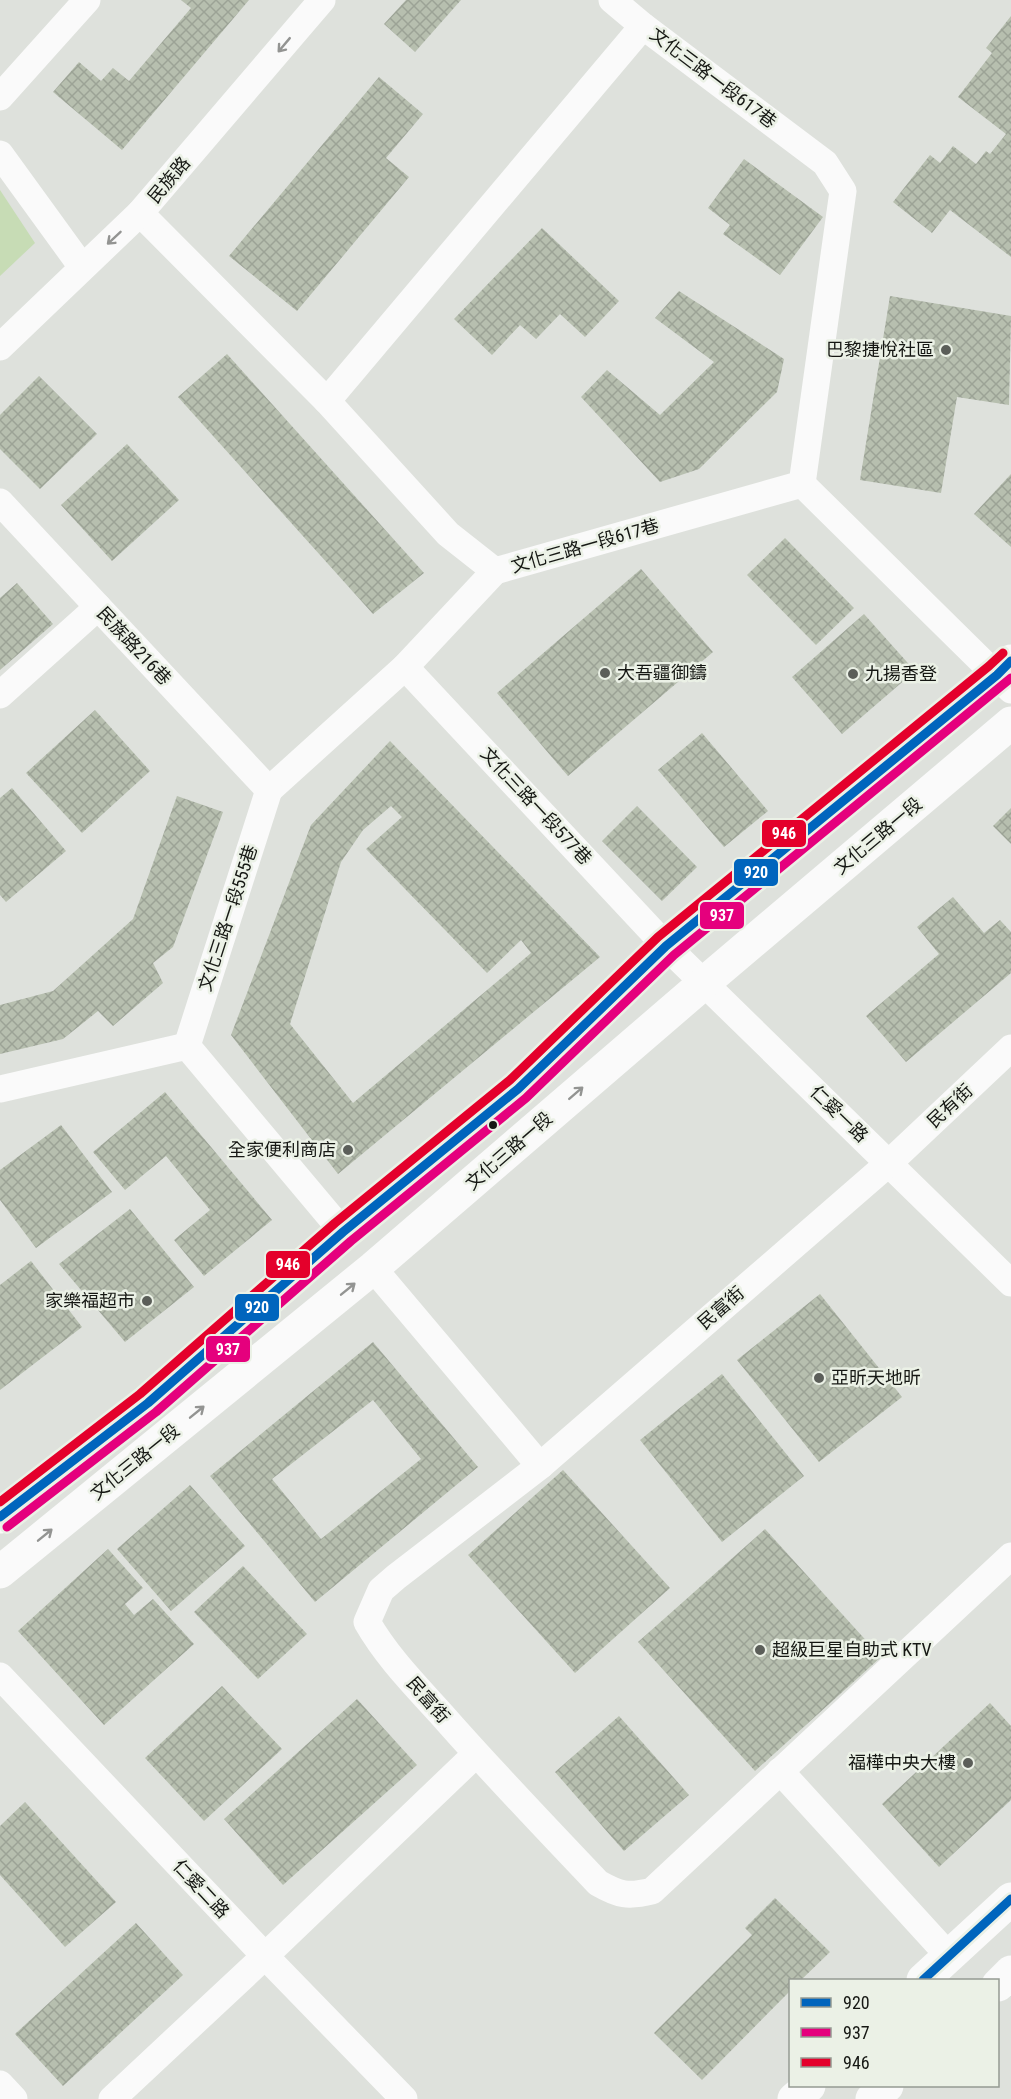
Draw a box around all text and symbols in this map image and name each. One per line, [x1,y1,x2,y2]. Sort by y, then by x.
street label: 文化三路一段617巷 [646,23,781,132]
one-way arrow [278,37,291,53]
street label: 民族路 [143,152,194,207]
one-way arrow [107,231,122,245]
place label: 巴黎捷悅社區 [826,339,934,360]
marker: 巴黎捷悅社區 [939,343,953,357]
street label: 文化三路一段617巷 [509,514,661,577]
street label: 民族路216巷 [93,602,176,689]
place label: 大吾疆御鑄 [617,662,707,683]
place label: 九揚香登 [865,663,937,684]
marker: 大吾疆御鑄 [598,666,612,680]
marker: 九揚香登 [846,667,860,681]
street label: 文化三路一段577巷 [477,743,596,869]
street label: 文化三路一段 [830,793,926,878]
line badge: 946 [761,819,807,848]
text: 946 [772,824,796,843]
street label: 文化三路一段555巷 [194,842,261,994]
line badge: 920 [733,858,779,887]
text: 920 [744,863,768,882]
line badge: 937 [699,901,745,930]
text: 937 [710,906,734,925]
street label: 民有街 [923,1080,977,1132]
street label: 仁愛一路 [806,1081,873,1146]
one-way arrow [568,1087,584,1100]
street label: 文化三路一段 [461,1107,556,1194]
unlabelled marker [487,1119,499,1131]
place label: 全家便利商店 [228,1139,336,1160]
marker: 全家便利商店 [341,1143,355,1157]
line badge: 946 [265,1250,311,1279]
text: 946 [276,1255,300,1274]
one-way arrow [340,1282,356,1295]
street label: 民富街 [693,1282,748,1333]
place label: 家樂福超市 [45,1290,135,1311]
line badge: 920 [234,1293,280,1322]
marker: 家樂福超市 [140,1294,154,1308]
text: 920 [245,1298,269,1317]
line badge: 937 [205,1335,251,1363]
text: 937 [216,1340,240,1359]
place label: 亞昕天地昕 [831,1367,921,1388]
marker: 亞昕天地昕 [812,1371,826,1385]
one-way arrow [189,1405,205,1418]
street label: 文化三路一段 [86,1419,183,1504]
one-way arrow [37,1528,53,1541]
place label: 超級巨星自助式 KTV [772,1639,932,1660]
marker: 超級巨星自助式 KTV [753,1643,767,1657]
street label: 民富街 [403,1672,454,1727]
place label: 福樺中央大樓 [848,1752,956,1773]
marker: 福樺中央大樓 [961,1756,975,1770]
street label: 仁愛二路 [169,1855,234,1922]
legend [789,1979,999,2087]
text: 920 [843,1992,870,2013]
text: 937 [843,2022,870,2043]
text: 946 [843,2052,870,2073]

